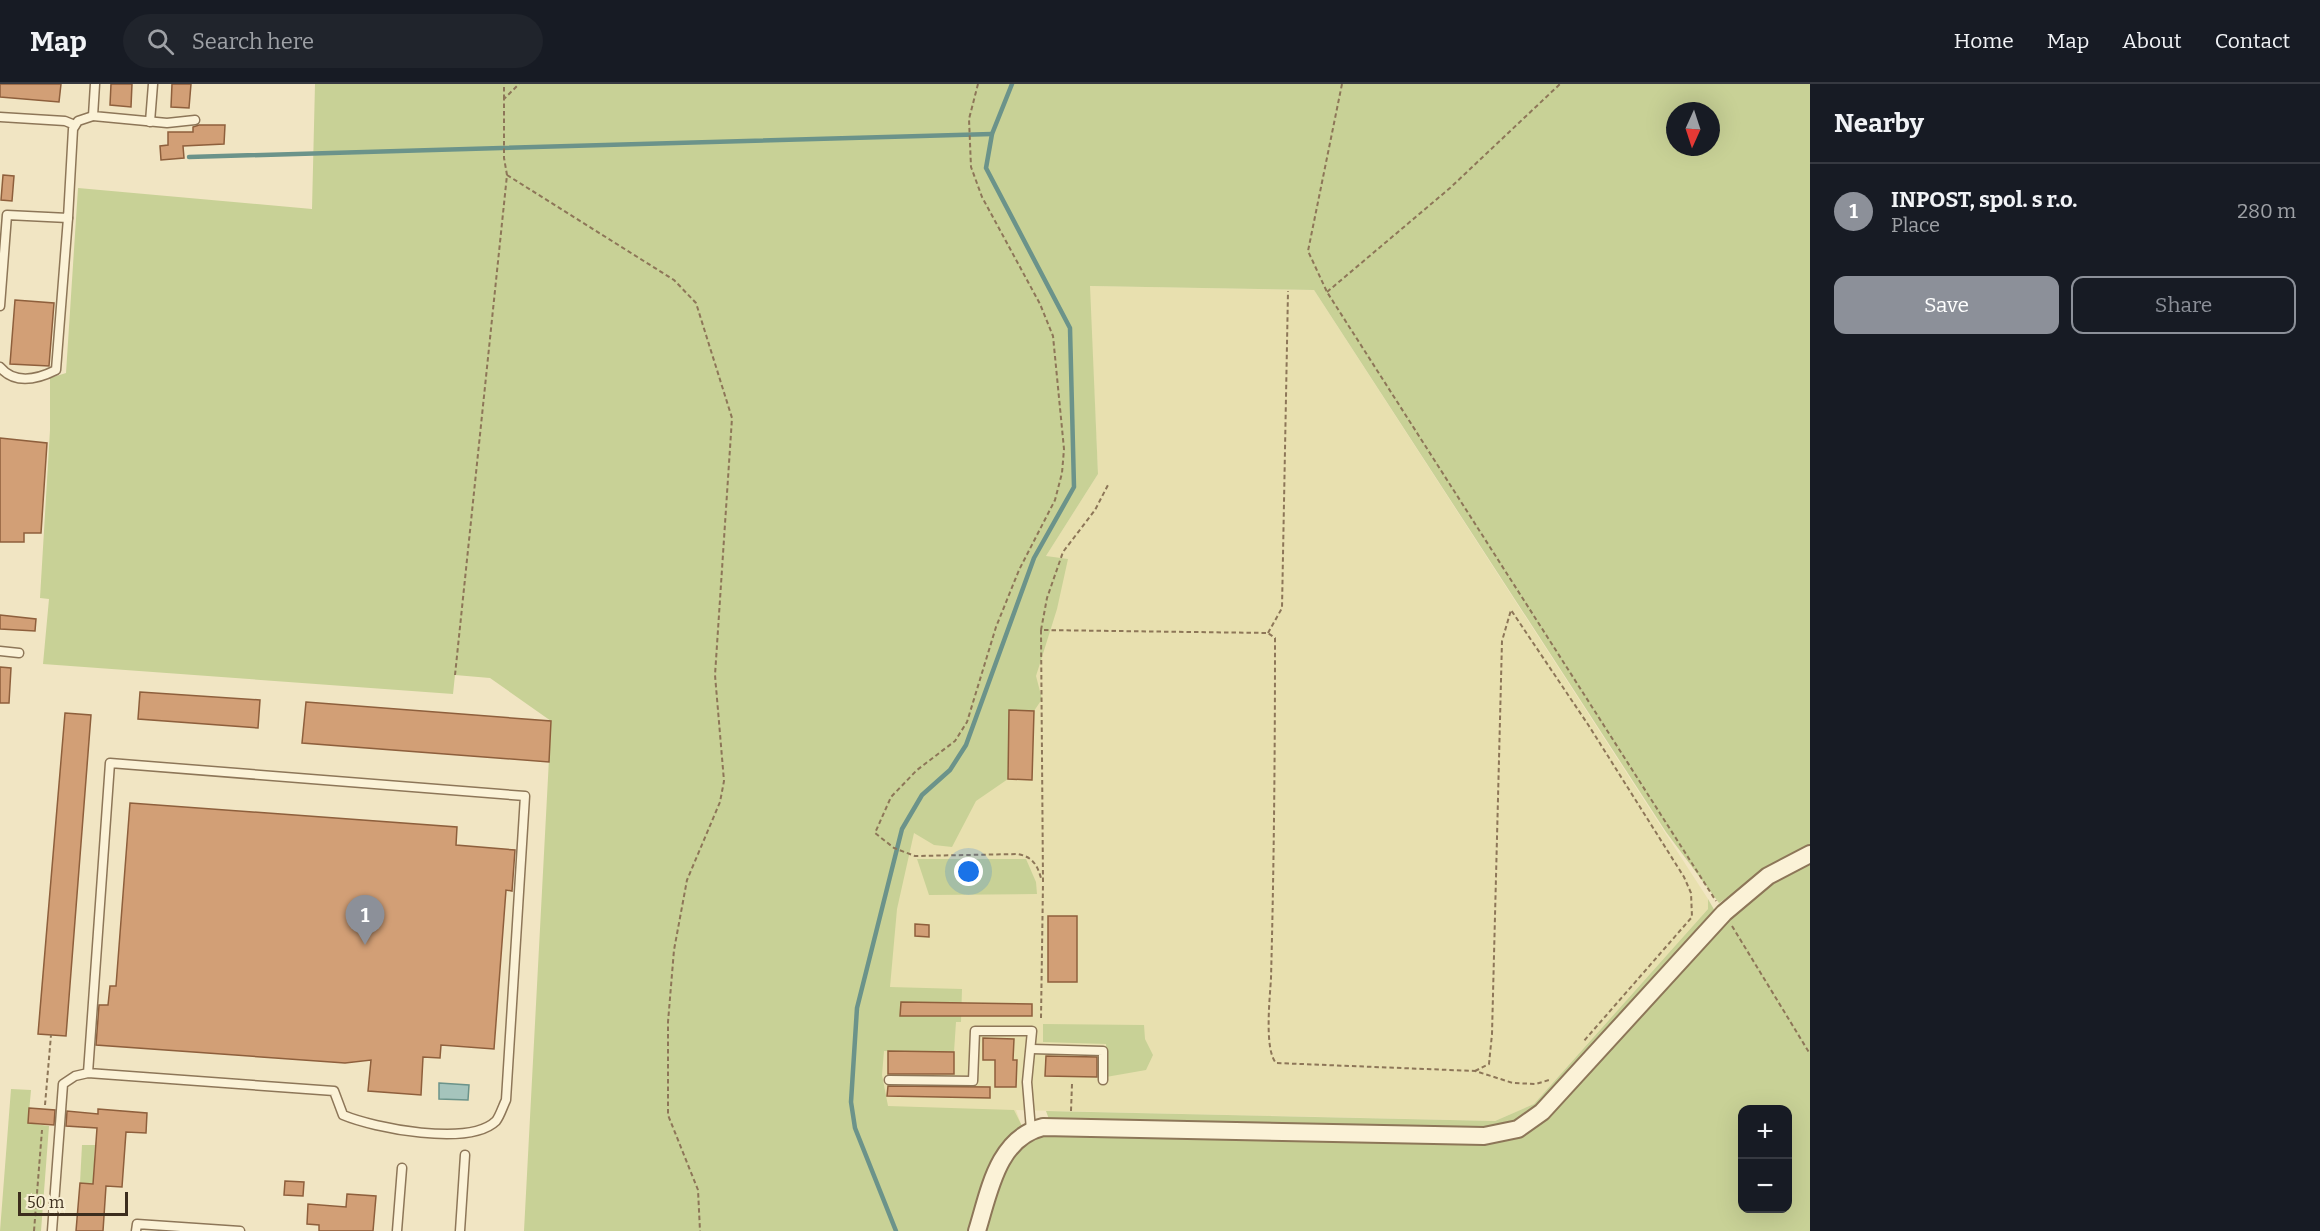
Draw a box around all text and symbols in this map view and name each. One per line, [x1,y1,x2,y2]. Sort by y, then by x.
search box [123,14,543,68]
text: Map [30,25,87,58]
icon: search [144,25,177,58]
text: Search here [192,28,314,55]
text: Home [1954,28,2014,54]
text: Map [2047,28,2089,54]
text: About [2122,28,2182,54]
text: Contact [2215,28,2290,54]
north arrow [1666,102,1720,156]
text: Nearby [1834,108,1924,139]
text: INPOST, spol. s r.o. [1891,186,2077,213]
text: 1 [1849,199,1858,223]
text: 280 m [2237,199,2296,223]
text: Place [1891,213,1940,237]
button: Save [1834,276,2059,334]
button: Share [2071,276,2296,334]
your location [954,857,983,886]
pin: 1 [346,896,385,945]
map controls [1738,1105,1792,1213]
button: + [1738,1105,1792,1159]
button: − [1738,1159,1792,1213]
scale bar [18,1189,128,1216]
text: 50 m [27,1193,64,1212]

